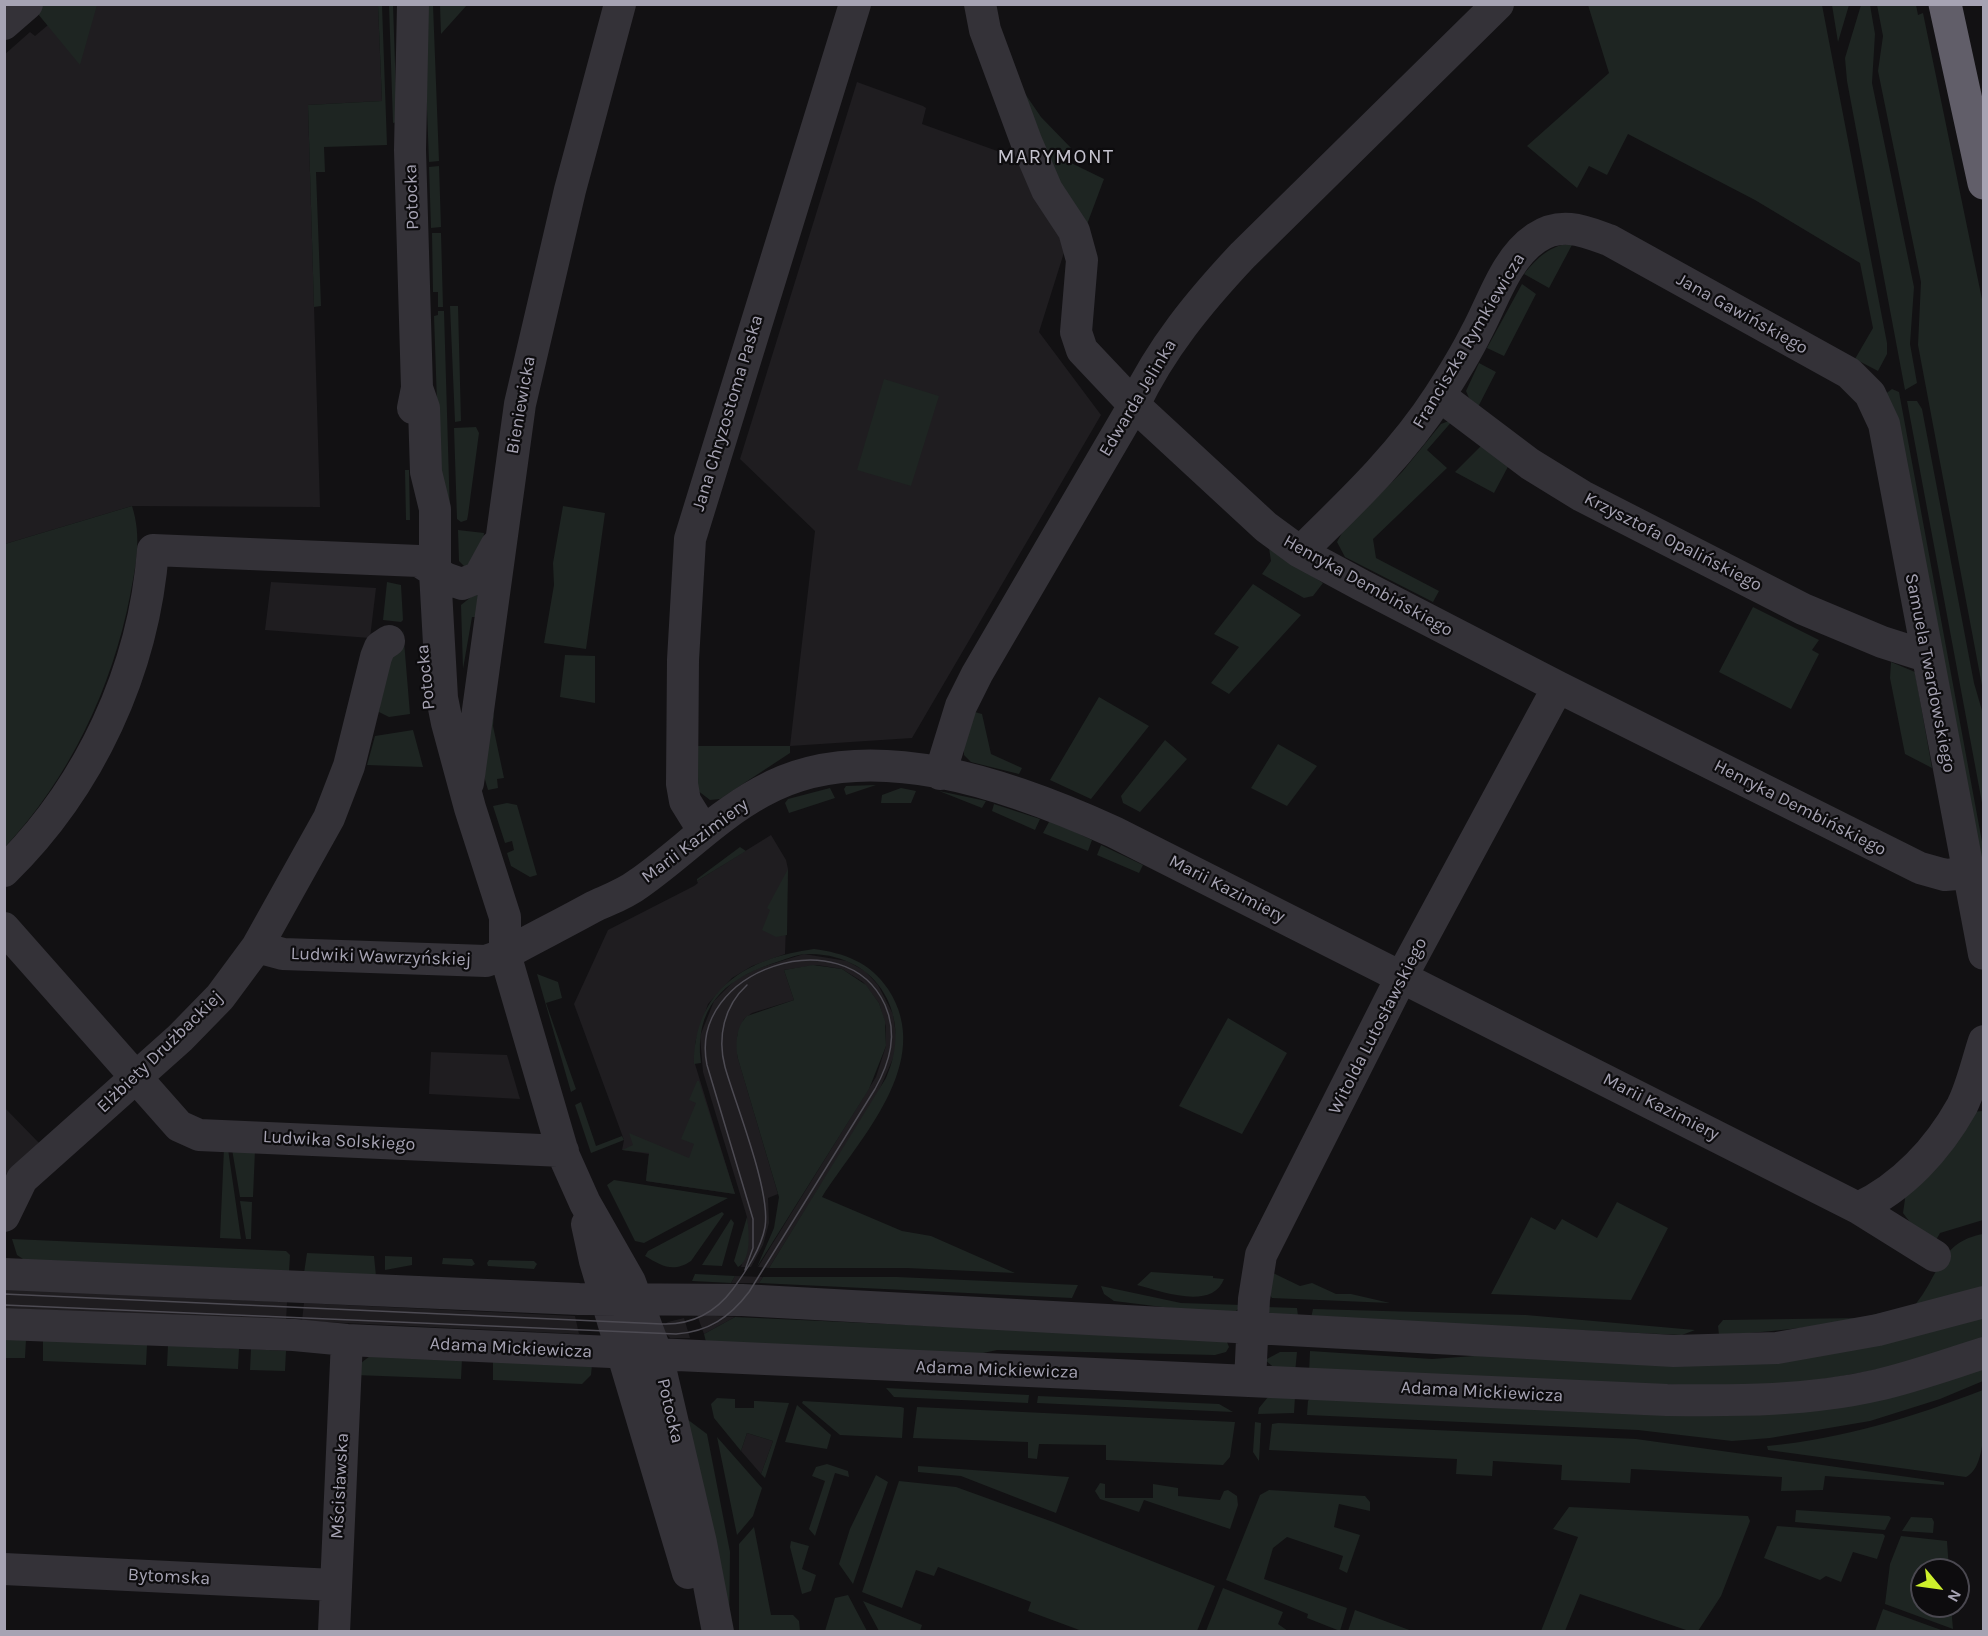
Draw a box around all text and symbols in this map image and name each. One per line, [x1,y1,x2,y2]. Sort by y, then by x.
district label: MARYMONT [997,145,1115,169]
street label: Potocka [400,164,424,230]
street label: Franciszka Rymkiewicza [1408,249,1530,433]
street label: Jana Gawińskiego [1672,269,1812,359]
street label: Jana Chryzostoma Paska [688,312,768,514]
street label: Edwarda Jelinka [1095,335,1181,461]
street label: Bieniewicka [502,354,540,456]
street label: Krzysztofa Opalińskiego [1580,488,1766,596]
street label: Henryka Dembińskiego [1279,530,1457,642]
street label: Samuela Twardowskiego [1900,571,1960,775]
street label: Potocka [412,643,440,711]
street label: Henryka Dembińskiego [1710,755,1890,861]
street label: Marii Kazimiery [637,794,753,888]
street label: Marii Kazimiery [1165,850,1289,928]
street label: Witolda Lutosławskiego [1324,934,1432,1118]
street label: Ludwiki Wawrzyńskiej [290,943,472,971]
street label: Elżbiety Drużbackiej [93,986,227,1118]
street label: Marii Kazimiery [1599,1068,1723,1146]
street label: Ludwika Solskiego [262,1126,416,1156]
street label: Adama Mickiewicza [429,1333,593,1363]
street label: Adama Mickiewicza [915,1356,1079,1384]
street label: Potocka [652,1377,688,1445]
street label: Adama Mickiewicza [1400,1377,1564,1407]
street label: Mścisławska [326,1432,354,1540]
north arrow [1910,1558,1970,1618]
street label: Bytomska [127,1564,211,1590]
text: N [1943,1586,1966,1606]

